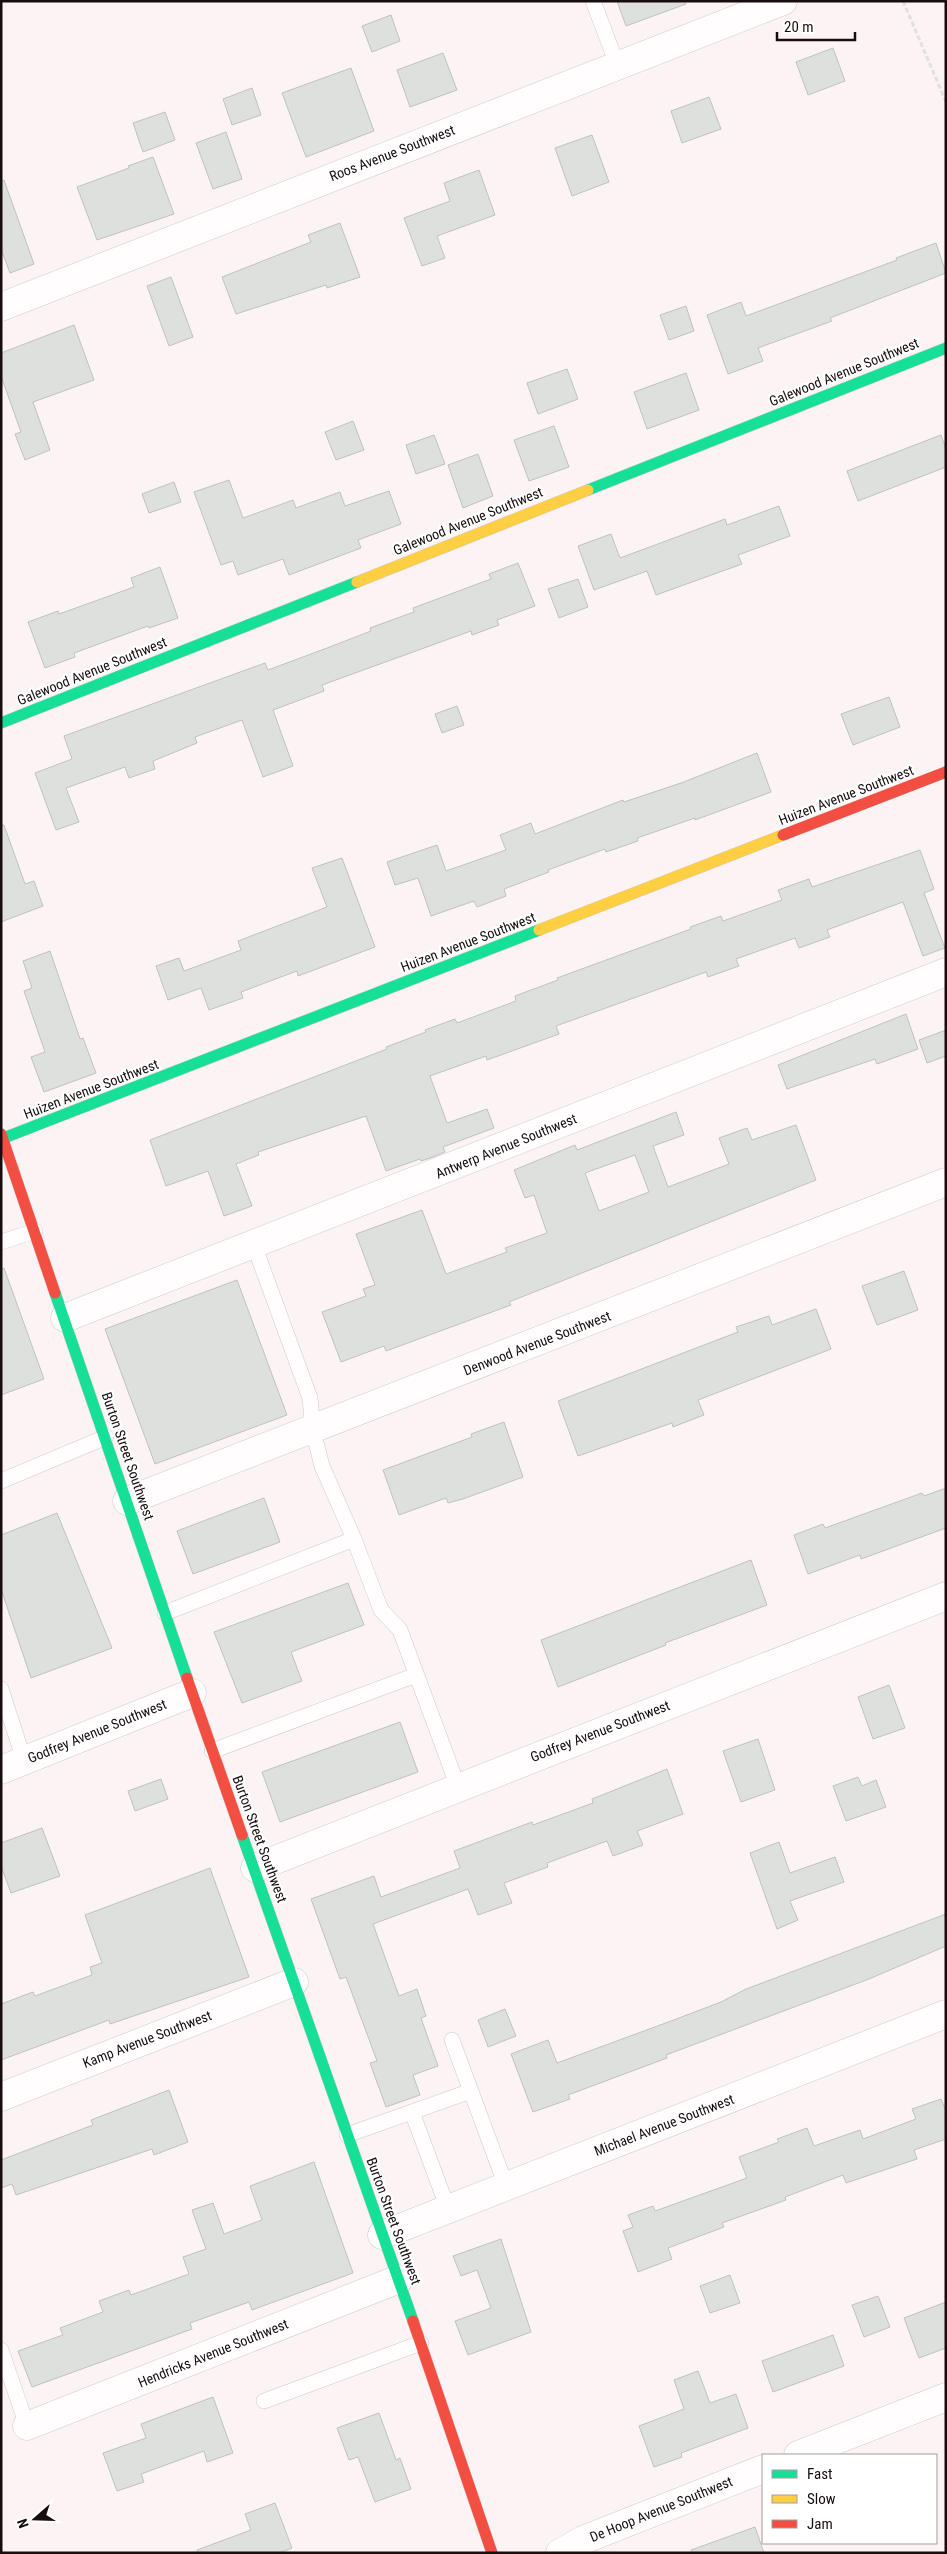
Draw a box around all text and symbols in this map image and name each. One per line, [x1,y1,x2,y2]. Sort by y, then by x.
scale bar [777,10,854,42]
text: 20 m [784,18,814,36]
street label: Roos Avenue Southwest [327,122,457,184]
street label: Galewood Avenue Southwest [767,335,921,409]
street label: Galewood Avenue Southwest [391,484,545,558]
street label: Galewood Avenue Southwest [15,634,169,708]
street label: Huizen Avenue Southwest [776,762,916,828]
street label: Huizen Avenue Southwest [398,909,538,975]
street label: Huizen Avenue Southwest [21,1056,161,1122]
street label: Antwerp Avenue Southwest [433,1110,579,1182]
street label: Denwood Avenue Southwest [461,1308,613,1378]
street label: Burton Street Southwest [99,1390,157,1522]
street label: Godfrey Avenue Southwest [25,1696,169,1766]
street label: Godfrey Avenue Southwest [528,1697,672,1765]
street label: Burton Street Southwest [230,1773,290,1905]
street label: Kamp Avenue Southwest [80,2007,214,2071]
street label: Michael Avenue Southwest [592,2091,736,2159]
street label: Burton Street Southwest [364,2155,424,2287]
street label: Hendricks Avenue Southwest [136,2316,290,2390]
legend [762,2454,937,2544]
text: Fast [807,2465,832,2483]
street label: De Hoop Avenue Southwest [587,2473,735,2545]
text: Slow [807,2490,836,2508]
north arrow [10,2494,60,2544]
text: Jam [807,2515,833,2533]
text: N [14,2517,32,2530]

